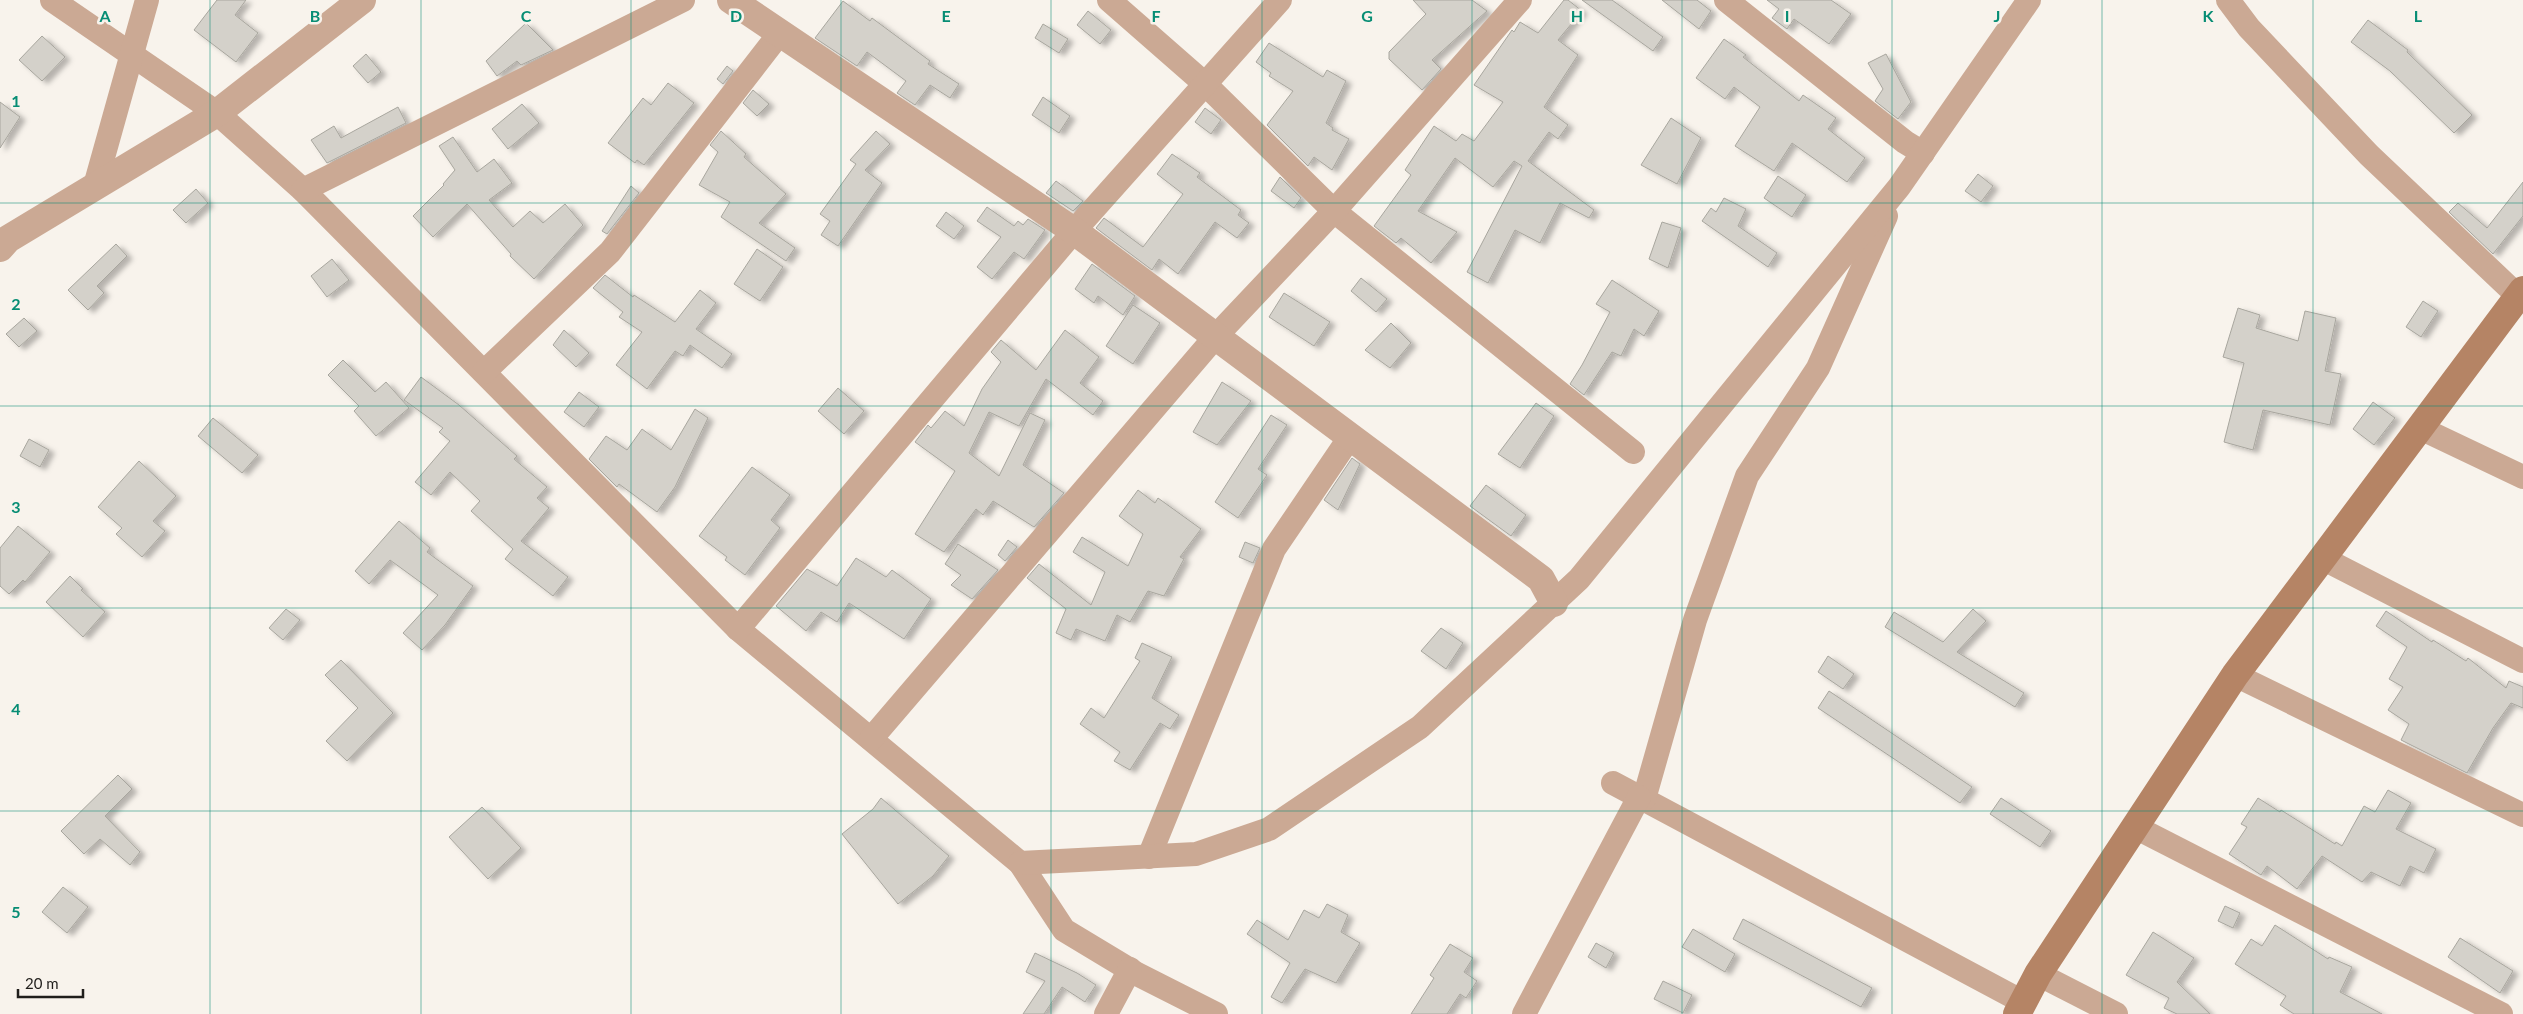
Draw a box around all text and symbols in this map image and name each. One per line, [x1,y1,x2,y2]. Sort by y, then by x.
text: A [98,6,111,25]
text: B [310,6,320,25]
text: C [521,6,532,25]
text: D [730,6,742,25]
text: E [941,6,951,25]
text: F [1151,6,1161,25]
text: G [1361,6,1373,25]
text: H [1571,6,1583,25]
text: I [1785,6,1789,25]
text: J [1994,6,2000,25]
text: K [2203,6,2215,25]
text: L [2414,6,2423,25]
text: 1 [11,91,21,110]
text: 2 [11,294,21,313]
text: 3 [11,497,21,516]
text: 4 [11,699,21,718]
text: 5 [11,902,21,921]
scale bar [18,966,82,998]
text: 20 m [25,974,59,992]

